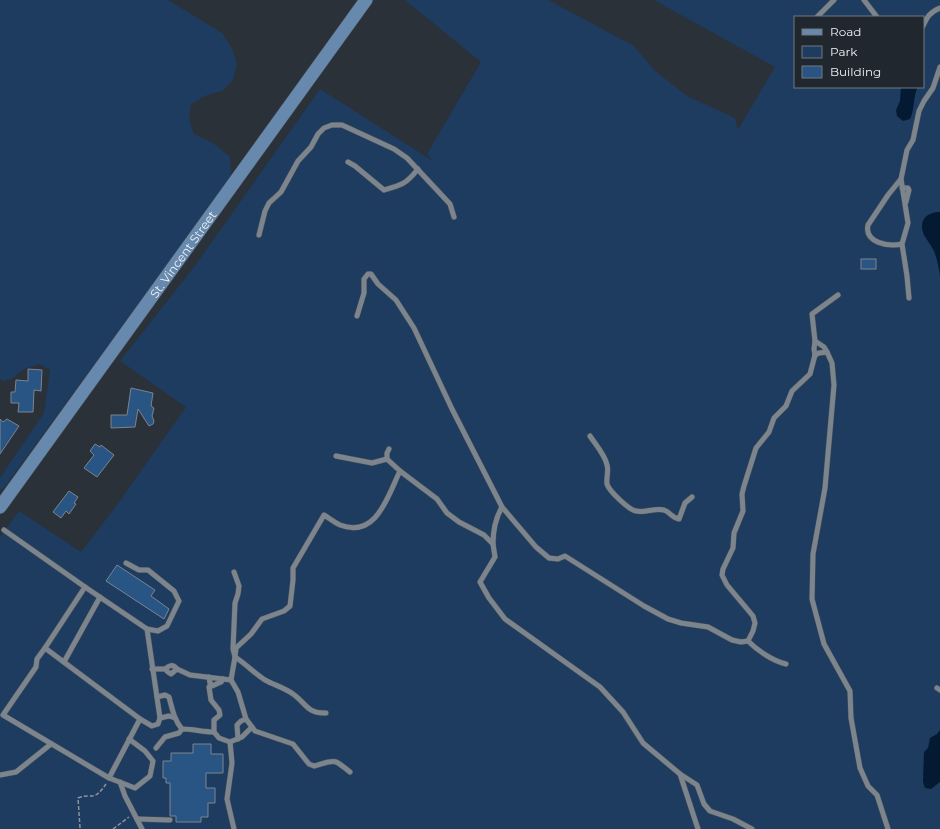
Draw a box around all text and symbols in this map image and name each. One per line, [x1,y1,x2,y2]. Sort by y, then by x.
legend [794,16,924,88]
text: Road [830,24,861,39]
text: Park [830,44,858,59]
text: Building [830,64,881,79]
street label: St. Vincent Street [146,207,219,301]

